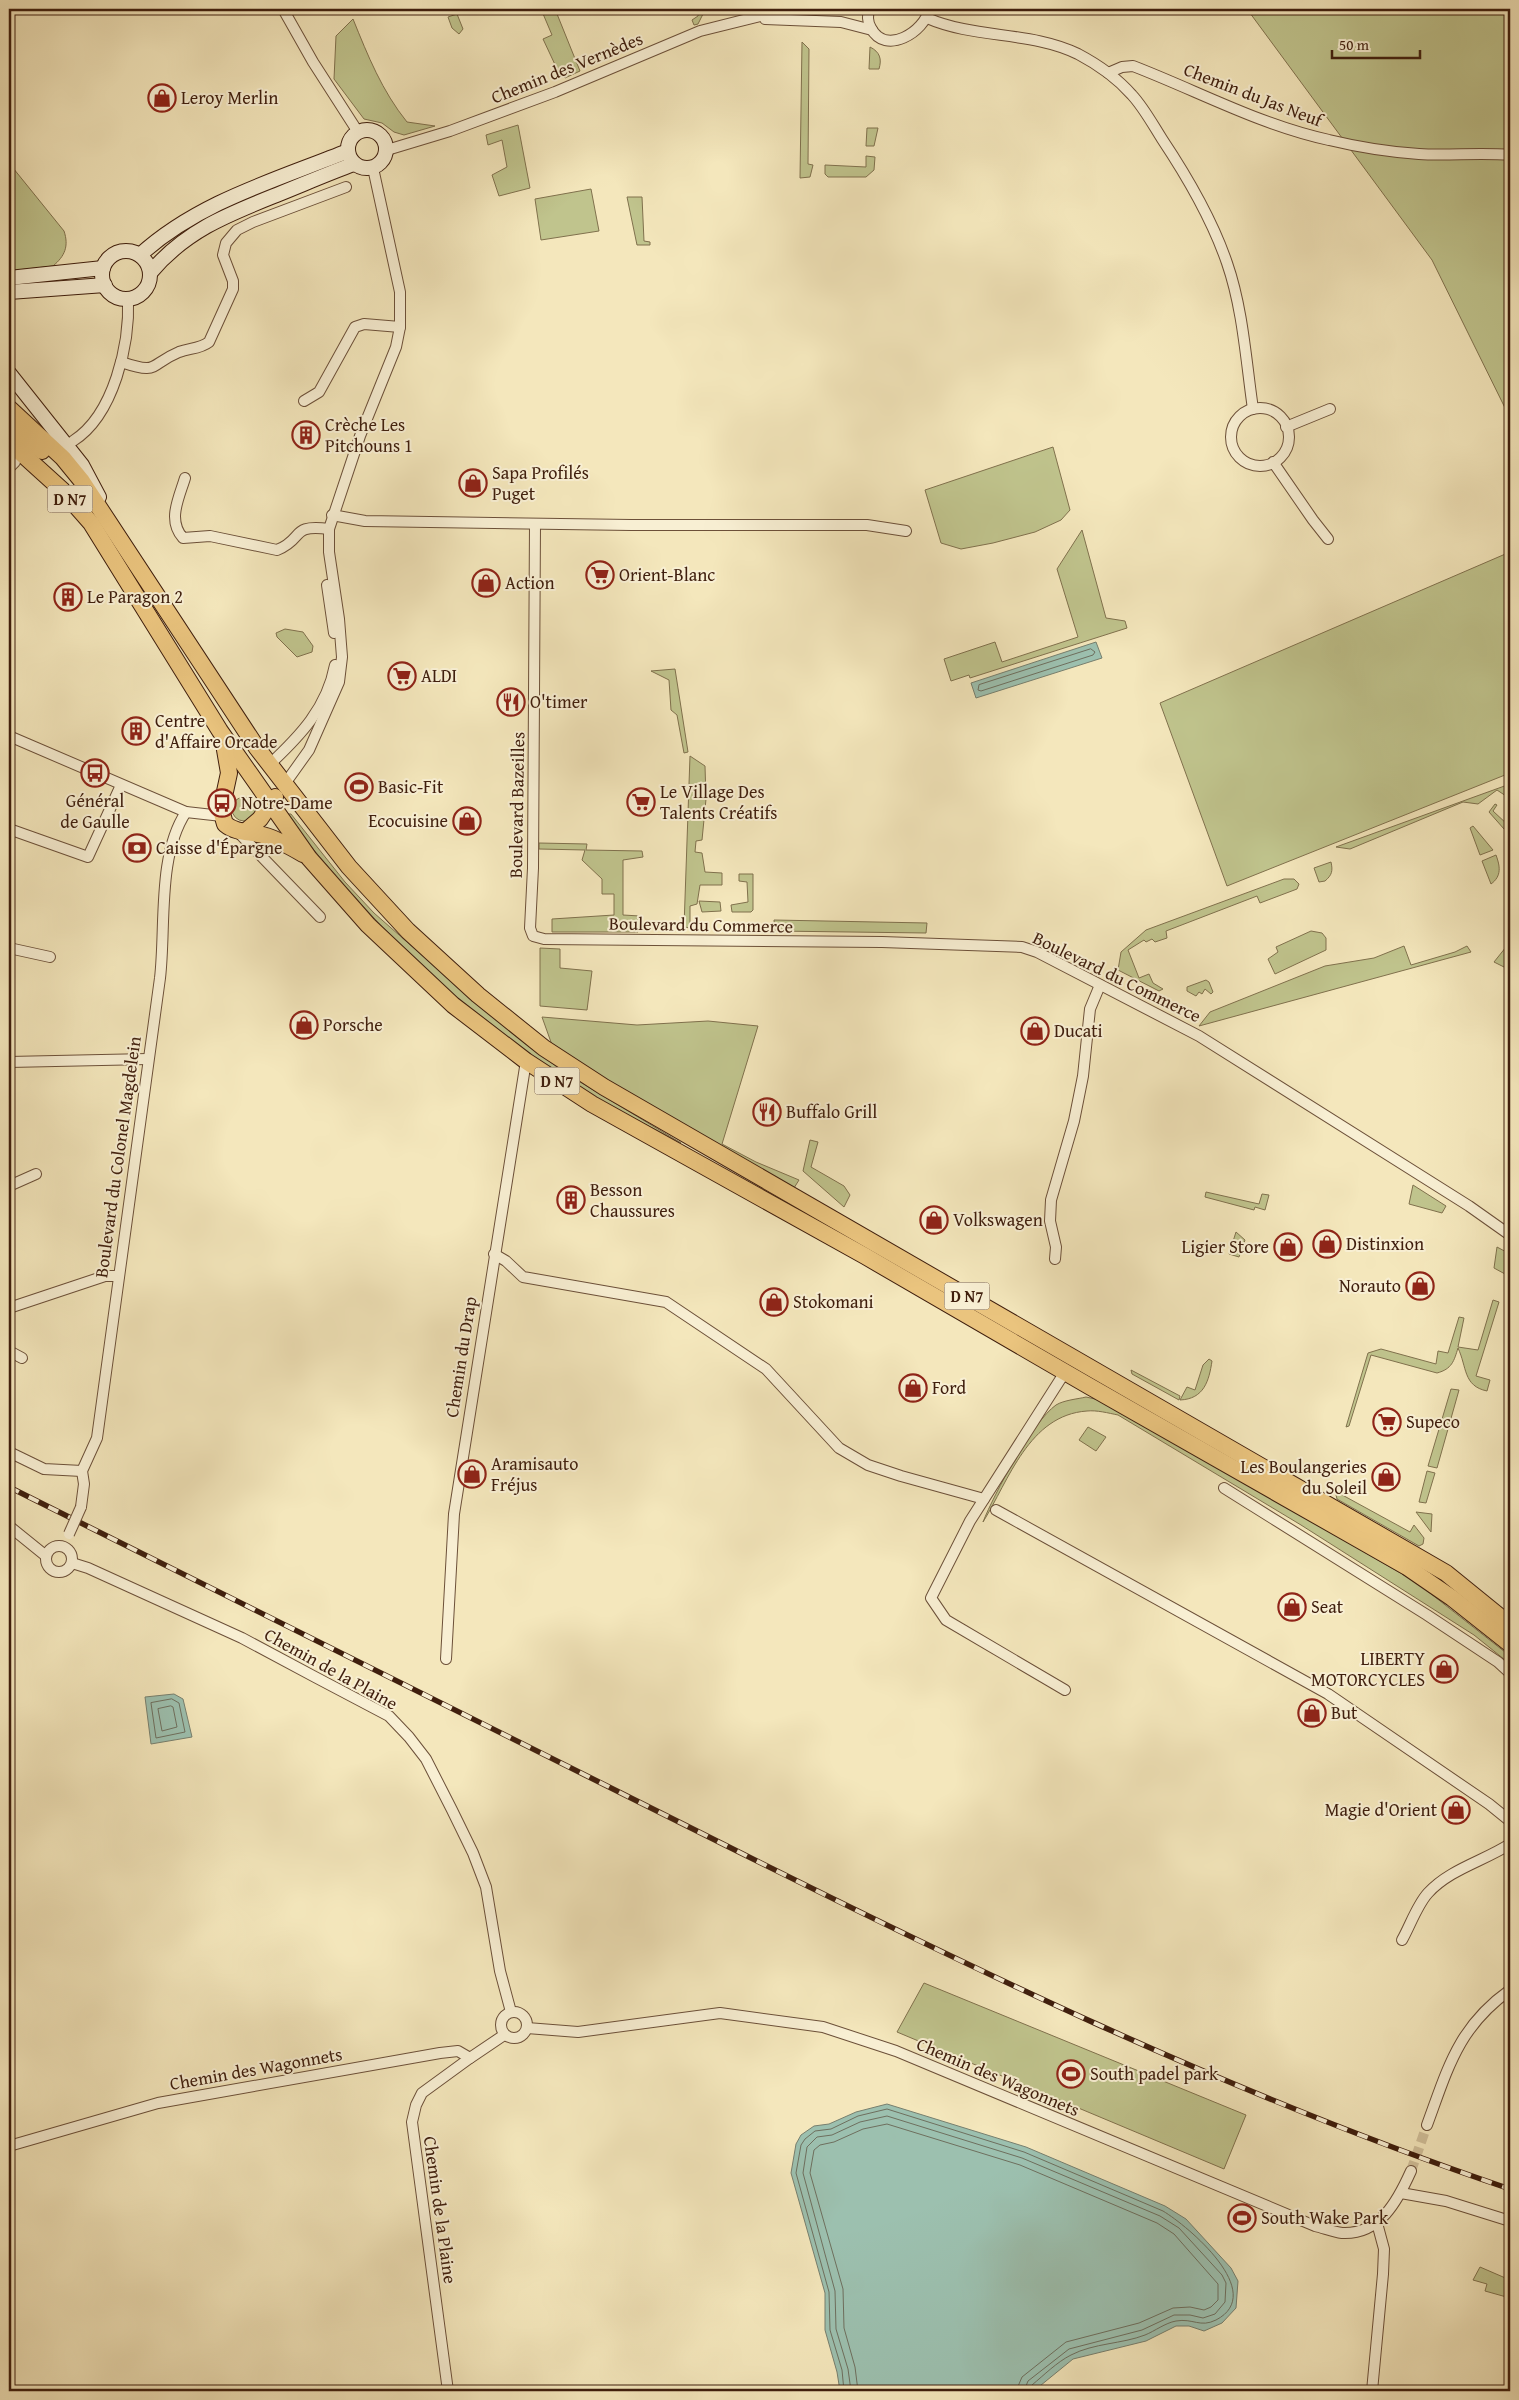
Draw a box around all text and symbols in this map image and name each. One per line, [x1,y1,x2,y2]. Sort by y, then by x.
street label: Chemin des Vernèdes [487,25,647,110]
scale bar [1332,28,1419,60]
text: 50 m [1339,34,1370,55]
street label: Chemin du Jas Neuf [1180,56,1328,134]
shop icon: Leroy Merlin [147,83,177,113]
place label: Leroy Merlin [181,84,278,111]
place label: Crèche Les Pitchouns 1 [325,411,413,459]
building icon: Crèche Les Pitchouns 1 [291,420,321,450]
place label: Sapa Profilés Puget [492,459,589,507]
shop icon: Sapa Profilés Puget [458,468,488,498]
road number: D N7 [48,486,92,512]
supermarket icon: Orient-Blanc [585,560,615,590]
place label: Orient-Blanc [619,561,715,588]
shop icon: Action [471,568,501,598]
place label: Action [505,569,555,596]
building icon: Le Paragon 2 [53,582,83,612]
place label: Le Paragon 2 [87,583,183,610]
supermarket icon: ALDI [387,661,417,691]
place label: ALDI [421,662,457,689]
restaurant icon: O'timer [496,687,526,717]
place label: O'timer [530,688,588,715]
place label: Centre d'Affaire Orcade [155,707,277,755]
building icon: Centre d'Affaire Orcade [121,716,151,746]
street label: Boulevard Bazeilles [502,732,531,878]
bus stop icon: Général de Gaulle [80,758,110,788]
sports icon: Basic-Fit [344,772,374,802]
place label: Basic-Fit [378,773,444,800]
place label: Le Village Des Talents Créatifs [660,778,777,826]
place label: Général de Gaulle [60,787,130,835]
supermarket icon: Le Village Des Talents Créatifs [626,787,656,817]
bus stop icon: Notre-Dame [207,788,237,818]
place label: Notre-Dame [241,789,333,816]
shop icon: Ecocuisine [452,806,482,836]
place label: Ecocuisine [368,807,448,834]
bank icon: Caisse d'Épargne [122,833,152,863]
place label: Caisse d'Épargne [156,834,283,861]
street label: Boulevard du Commerce [609,909,793,940]
street label: Boulevard du Commerce [1028,924,1206,1029]
shop icon: Porsche [289,1010,319,1040]
place label: Porsche [323,1011,383,1038]
shop icon: Ducati [1020,1016,1050,1046]
place label: Ducati [1054,1017,1103,1044]
street label: Boulevard du Colonel Magdelein [87,1034,148,1279]
road number: D N7 [534,1068,580,1094]
restaurant icon: Buffalo Grill [752,1097,782,1127]
place label: Buffalo Grill [786,1098,877,1125]
place label: Besson Chaussures [590,1176,675,1224]
building icon: Besson Chaussures [556,1185,586,1215]
shop icon: Volkswagen [919,1205,949,1235]
place label: Volkswagen [953,1206,1043,1233]
shop icon: Distinxion [1312,1229,1342,1259]
place label: Distinxion [1346,1230,1424,1257]
shop icon: Ligier Store [1273,1232,1303,1262]
place label: Ligier Store [1181,1233,1269,1260]
shop icon: Norauto [1405,1271,1435,1301]
place label: Norauto [1339,1272,1401,1299]
road number: D N7 [944,1282,990,1310]
shop icon: Stokomani [759,1287,789,1317]
place label: Stokomani [793,1288,874,1315]
street label: Chemin du Drap [438,1294,483,1419]
shop icon: Ford [898,1373,928,1403]
place label: Ford [932,1374,967,1401]
supermarket icon: Supeco [1372,1407,1402,1437]
place label: Supeco [1406,1408,1460,1435]
place label: Aramisauto Fréjus [491,1450,578,1498]
place label: Les Boulangeries du Soleil [1240,1453,1367,1501]
shop icon: Aramisauto Fréjus [457,1459,487,1489]
shop icon: Les Boulangeries du Soleil [1371,1462,1401,1492]
shop icon: Seat [1277,1592,1307,1622]
place label: Seat [1311,1593,1344,1620]
street label: Chemin de la Plaine [260,1621,403,1716]
place label: LIBERTY MOTORCYCLES [1311,1645,1425,1693]
shop icon: LIBERTY MOTORCYCLES [1429,1654,1459,1684]
shop icon: But [1297,1698,1327,1728]
place label: But [1331,1699,1358,1726]
shop icon: Magie d'Orient [1441,1795,1471,1825]
place label: Magie d'Orient [1325,1796,1438,1823]
street label: Chemin des Wagonnets [912,2030,1084,2123]
street label: Chemin des Wagonnets [168,2040,344,2097]
sports icon: South padel park [1056,2059,1086,2089]
place label: South padel park [1090,2060,1219,2087]
street label: Chemin de la Plaine [417,2134,464,2285]
sports icon: South Wake Park [1227,2203,1257,2233]
place label: South Wake Park [1261,2204,1389,2231]

